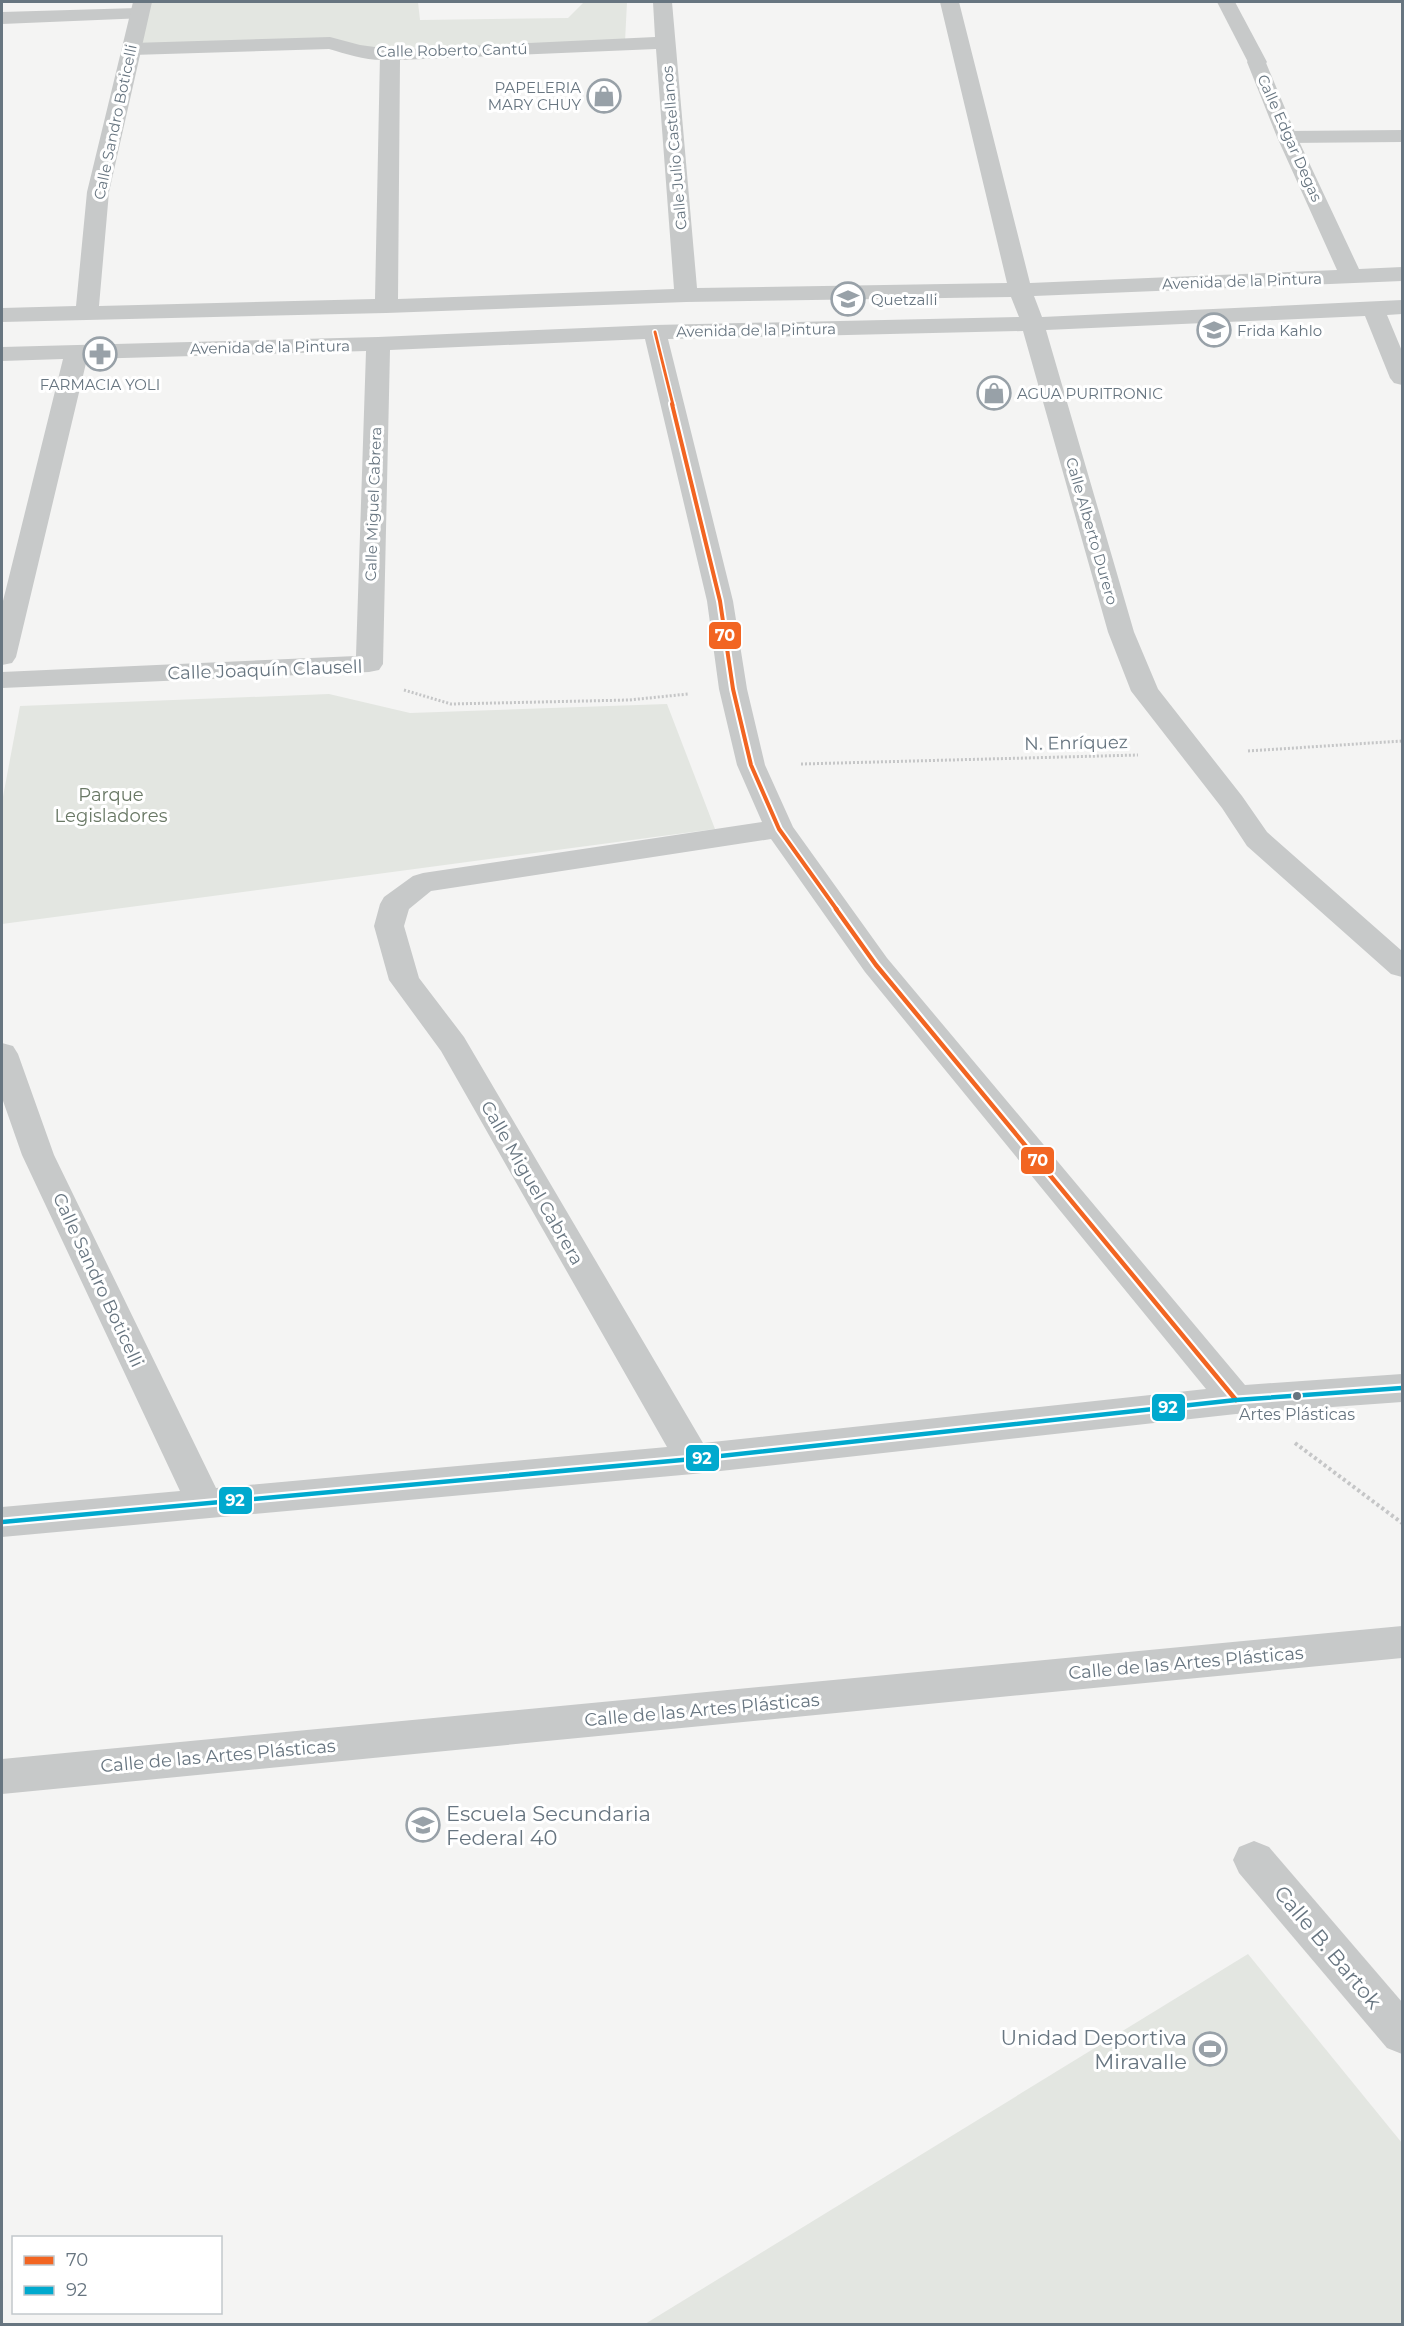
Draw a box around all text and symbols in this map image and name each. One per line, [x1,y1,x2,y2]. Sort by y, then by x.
street label: Calle Roberto Cantú [376,39,528,61]
street label: Calle Sandro Boticelli [89,43,141,201]
street label: Calle Julio Castellanos [657,65,691,231]
street label: Calle Edgar Degas [1253,71,1327,205]
place label: PAPELERIA MARY CHUY [488,78,581,114]
shop icon: PAPELERIA MARY CHUY [586,78,622,114]
street label: Avenida de la Pintura [1162,269,1322,293]
school or university icon: Quetzalli [830,281,866,317]
place label: Quetzalli [871,290,937,309]
school or university icon: Frida Kahlo [1196,312,1232,348]
street label: Avenida de la Pintura [676,319,836,341]
place label: Frida Kahlo [1237,321,1322,340]
pharmacy icon: FARMACIA YOLI [82,336,118,372]
street label: Avenida de la Pintura [190,336,350,358]
place label: FARMACIA YOLI [40,375,160,394]
shop icon: AGUA PURITRONIC [976,375,1012,411]
place label: AGUA PURITRONIC [1017,384,1163,403]
street label: Calle Miguel Cabrera [361,426,385,582]
street label: Calle Alberto Durero [1062,455,1122,607]
line badge: 70 [708,621,742,650]
text: 70 [715,626,735,645]
street label: Calle Joaquín Clausell [167,656,363,684]
street label: N. Enríquez [1024,731,1128,755]
park label: Parque Legisladores [55,784,168,827]
street label: Calle Miguel Cabrera [476,1097,588,1269]
line badge: 70 [1020,1146,1055,1175]
text: 70 [1028,1151,1048,1170]
street label: Calle Sandro Boticelli [48,1189,148,1371]
marker: Artes Plásticas [1291,1390,1303,1402]
line badge: 92 [1151,1393,1186,1422]
text: 92 [1158,1398,1178,1417]
place label: Artes Plásticas [1239,1405,1355,1424]
line badge: 92 [685,1444,720,1472]
text: 92 [692,1449,712,1468]
line badge: 92 [218,1486,253,1515]
text: 92 [225,1491,245,1510]
street label: Calle de las Artes Plásticas [1068,1642,1305,1684]
street label: Calle de las Artes Plásticas [584,1689,821,1731]
street label: Calle de las Artes Plásticas [100,1735,337,1777]
place label: Escuela Secundaria Federal 40 [446,1801,651,1850]
school or university icon: Escuela Secundaria Federal 40 [405,1807,441,1843]
street label: Calle B. Bartok [1269,1880,1387,2014]
place label: Unidad Deportiva Miravalle [1000,2025,1187,2074]
sports icon: Unidad Deportiva Miravalle [1192,2031,1228,2067]
legend [12,2236,222,2314]
text: 70 [66,2249,88,2271]
text: 92 [66,2279,87,2301]

